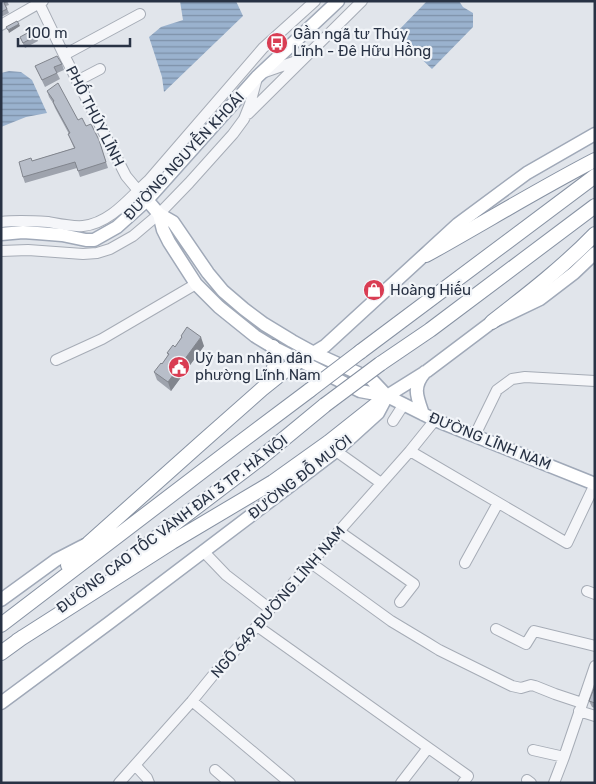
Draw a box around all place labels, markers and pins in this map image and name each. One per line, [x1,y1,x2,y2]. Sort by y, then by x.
place label: Gần ngã tư Thúy Lĩnh - Đê Hữu Hồng [293,25,431,60]
bus stop icon: Gần ngã tư Thúy Lĩnh - Đê Hữu Hồng [265,31,289,55]
shop icon: Hoàng Hiếu [362,278,386,302]
place label: Hoàng Hiếu [390,281,471,299]
place label: Uỷ ban nhân dân phường Lĩnh Nam [195,349,321,384]
public building icon: Uỷ ban nhân dân phường Lĩnh Nam [167,355,191,379]

